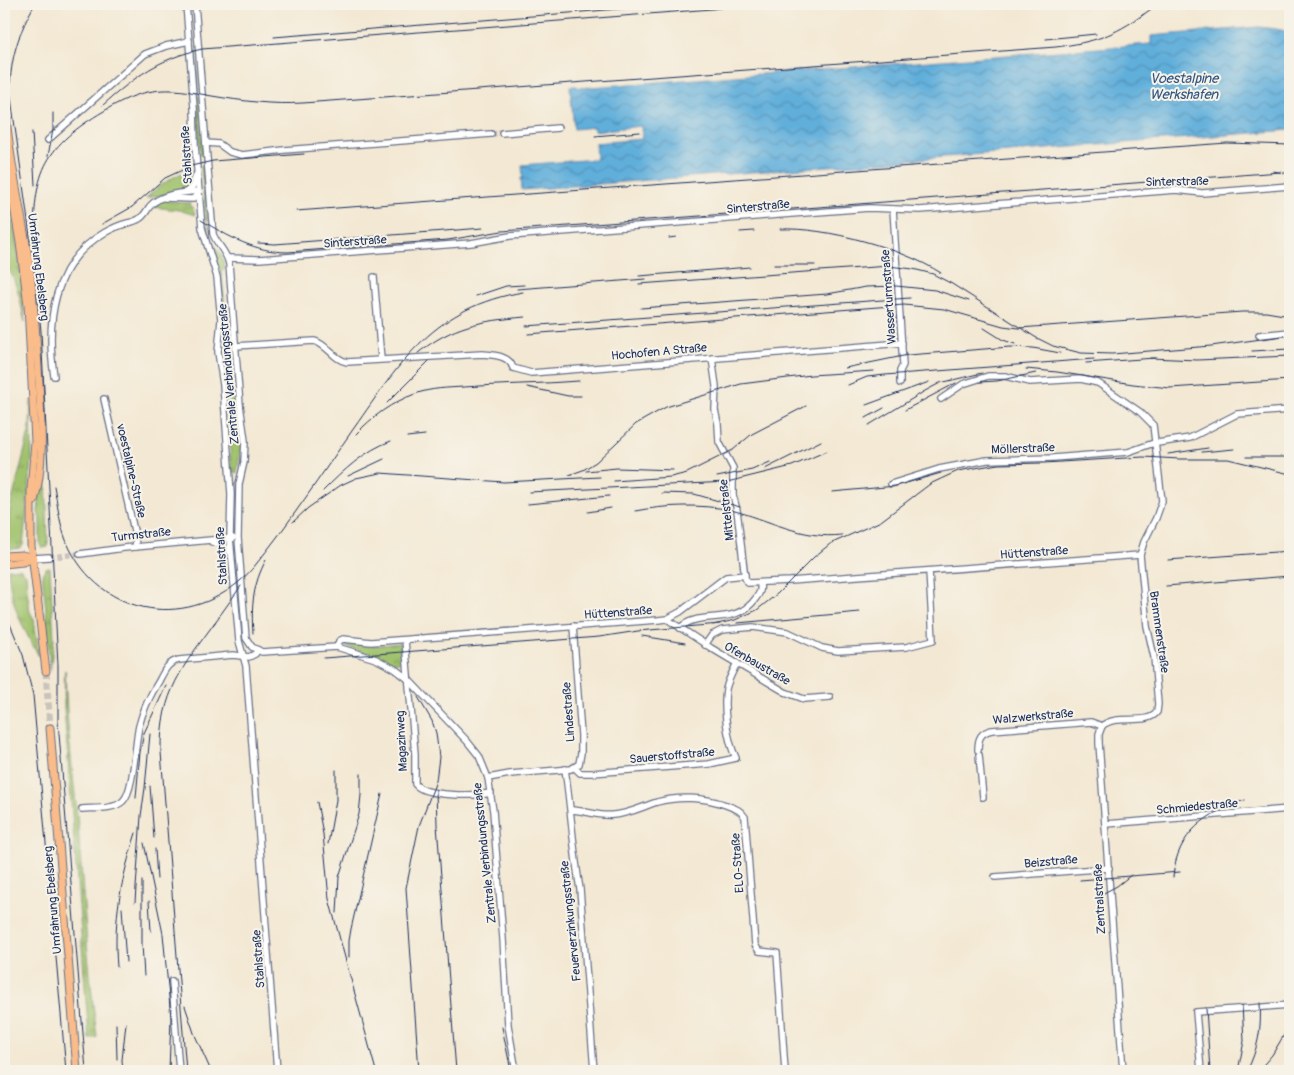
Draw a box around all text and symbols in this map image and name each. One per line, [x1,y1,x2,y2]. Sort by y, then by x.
water label: Voestalpine Werkshafen [1150,70,1220,103]
street label: Stahlstraße [178,125,196,185]
street label: Sinterstraße [1145,174,1209,190]
street label: Sinterstraße [726,197,790,217]
street label: Umfahrung Ebelsberg [24,212,52,322]
street label: Sinterstraße [323,232,387,252]
street label: Wasserturmstraße [878,249,900,345]
street label: Zentrale Verbindungsstraße [215,303,243,445]
street label: Hochofen A Straße [611,340,708,364]
street label: voestalpine-Straße [113,422,149,520]
street label: Möllerstraße [991,440,1055,458]
street label: Mittelstraße [716,478,738,541]
street label: Turmstraße [111,524,172,546]
street label: Stahlstraße [213,526,231,586]
street label: Hüttenstraße [999,543,1069,563]
street label: Brammenstraße [1146,590,1172,674]
street label: Hüttenstraße [583,603,653,623]
street label: Ofenbaustraße [721,639,793,689]
street label: Lindestraße [559,681,579,742]
street label: Walzwerkstraße [992,706,1074,728]
street label: Magazinweg [393,710,411,772]
street label: Sauerstoffstraße [629,745,715,767]
street label: Zentrale Verbindungsstraße [470,782,500,924]
street label: Schmiedestraße [1156,796,1239,818]
street label: ELO-Straße [728,833,748,893]
street label: Umfahrung Ebelsberg [41,845,65,955]
street label: Beizstraße [1024,852,1078,872]
street label: Feuerverzinkungsstraße [557,860,585,982]
street label: Zentralstraße [1091,863,1109,935]
street label: Stahlstraße [249,929,269,989]

